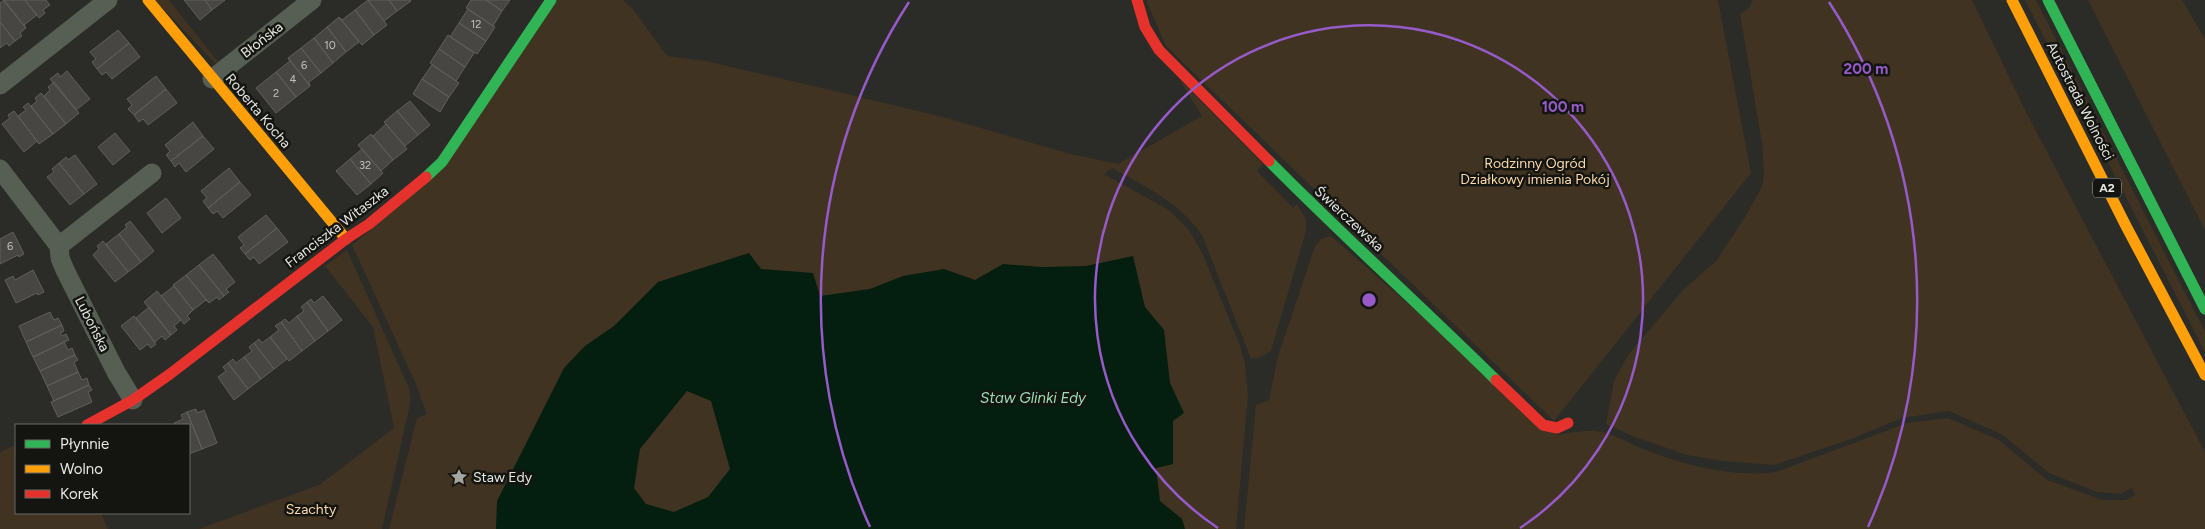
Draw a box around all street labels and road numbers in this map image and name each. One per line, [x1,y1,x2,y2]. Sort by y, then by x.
street label: Błońska [238,18,286,62]
street label: Autostrada Wolności [2043,39,2117,163]
street label: Roberta Kocha [222,70,294,152]
road number: A2 [2093,178,2121,198]
street label: Franciszka Witaszka [282,183,392,271]
street label: Świerczewska [1311,183,1387,255]
street label: Lubońska [71,294,113,354]

